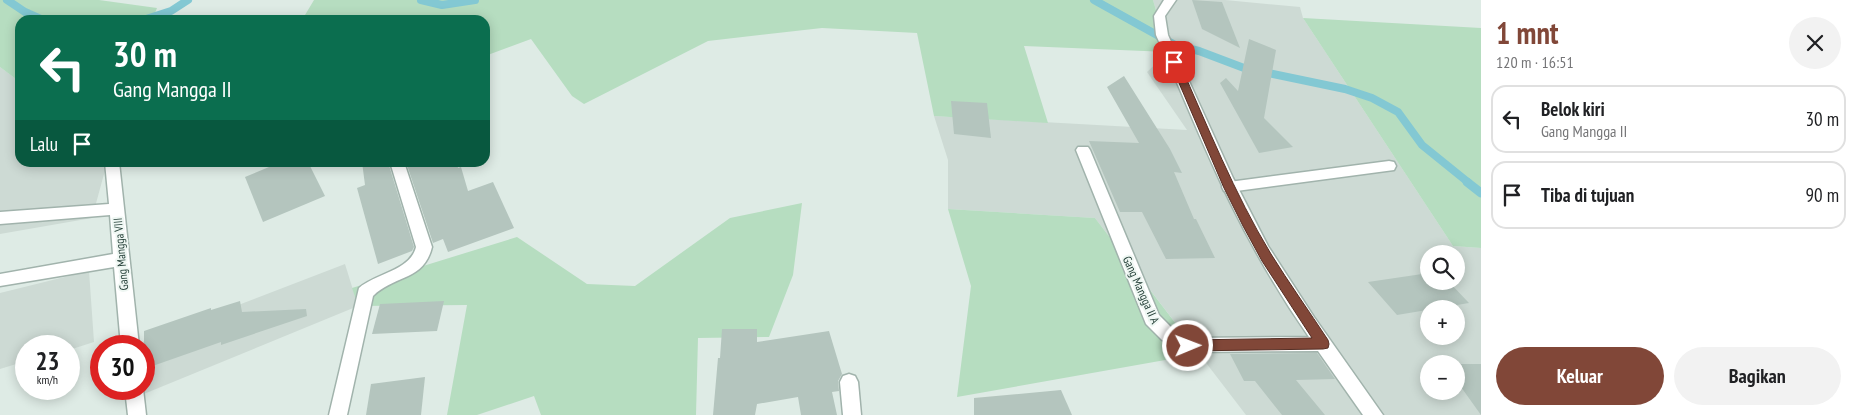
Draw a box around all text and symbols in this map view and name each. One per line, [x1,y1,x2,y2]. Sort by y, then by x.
text: 1 mnt [1496,13,1559,52]
button: close [1789,17,1841,69]
text: 30 m [113,31,177,77]
icon: left [30,35,95,100]
pin [1153,41,1195,83]
icon: arrive [1160,48,1188,76]
text: 120 m · 16:51 [1496,52,1574,72]
text: Gang Mangga II [113,75,232,103]
text: Belok kiri [1541,97,1605,121]
icon: left [1498,105,1526,133]
text: 30 m [1806,107,1839,131]
text: Gang Mangga II [1541,121,1627,141]
icon: arrive [68,130,96,158]
text: Lalu [30,132,58,156]
icon: arrive [1498,181,1526,209]
text: Tiba di tujuan [1541,183,1634,207]
text: 90 m [1806,183,1839,207]
street label: Gang Mangga VIII [110,217,131,291]
map controls [1420,245,1465,400]
button: search [1420,245,1465,290]
street label: Gang Mangga II A [1120,254,1163,326]
button: + [1420,300,1465,345]
position arrow [1161,319,1213,371]
speed limit sign: 30 [90,335,155,400]
text: 23 [36,345,59,377]
button: Keluar [1496,347,1664,405]
button: Bagikan [1674,347,1841,405]
button: − [1420,355,1465,400]
text: km/h [37,372,58,387]

